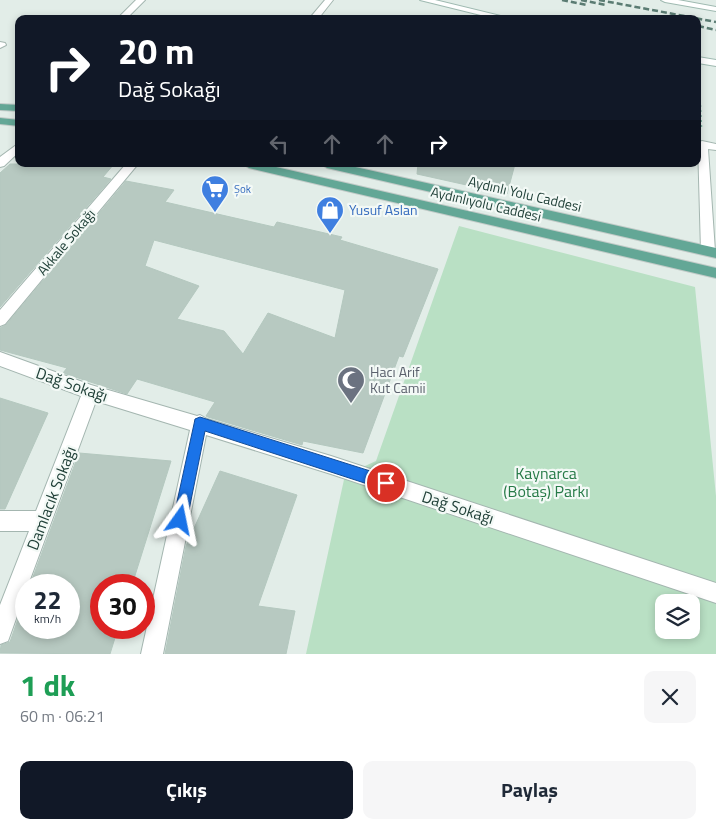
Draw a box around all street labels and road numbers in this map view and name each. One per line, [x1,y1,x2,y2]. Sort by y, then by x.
street label: Aydınlı Yolu Caddesi [466,170,584,217]
street label: Aydınlıyolu Caddesi [429,181,543,226]
street label: Akkale Sokağı [32,204,100,279]
street label: Dağ Sokağı [33,361,111,407]
street label: Damlacık Sokağı [20,443,82,553]
street label: Dağ Sokağı [419,484,497,530]

